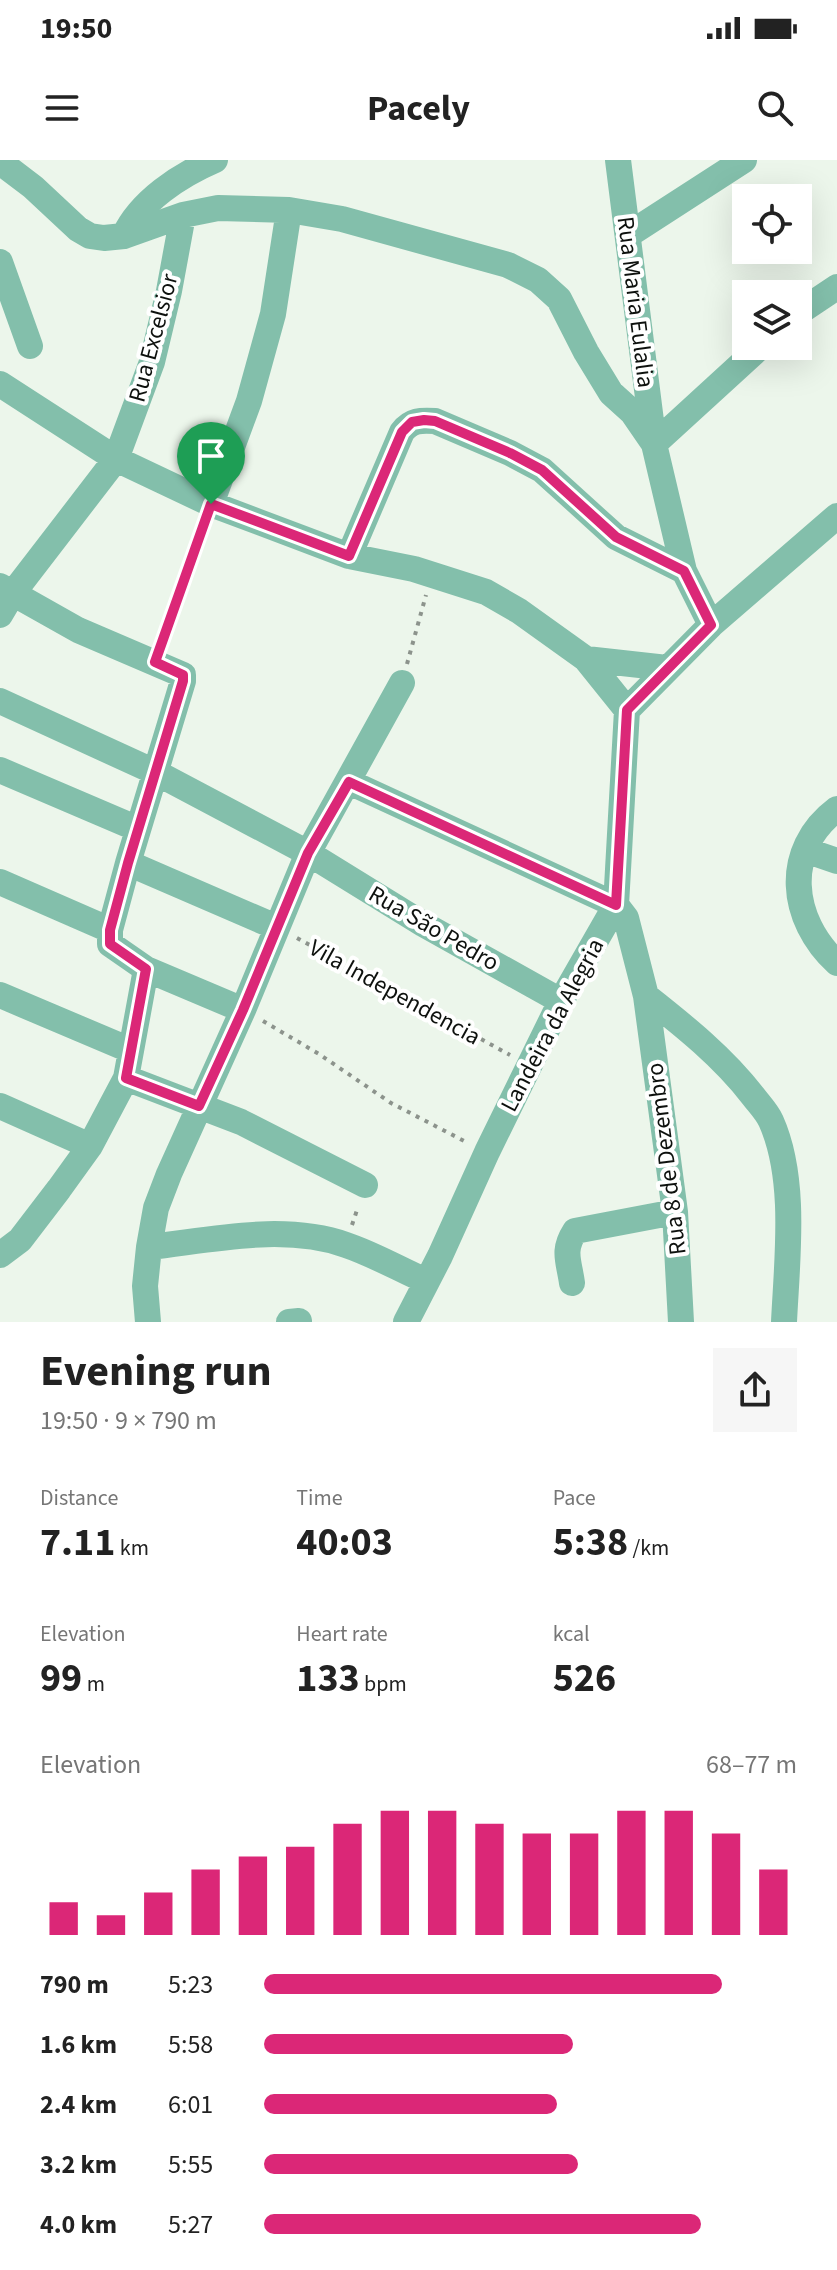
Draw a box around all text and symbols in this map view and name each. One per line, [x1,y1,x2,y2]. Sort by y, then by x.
text: 19:50 [40,7,112,50]
text: Pacely [367,83,470,134]
icon: menu [40,86,84,130]
icon: search [753,86,797,130]
map controls [732,184,812,360]
button: locate [732,184,812,264]
street label: Rua Maria Eulalia [608,214,663,390]
street label: Rua Excelsior [120,269,188,406]
button: layers [732,280,812,360]
pin [177,422,245,504]
icon: arrive [189,434,233,478]
street label: Rua São Pedro [362,877,506,980]
street label: Vila Independencia [302,931,487,1054]
street label: Landeira da Alegria [492,932,613,1118]
street label: Rua 8 de Dezembro [637,1061,696,1257]
text: Evening run [40,1340,272,1403]
button: share [713,1348,797,1432]
text: 19:50 · 9 × 790 m [40,1402,217,1439]
text: Distance [40,1482,118,1514]
text: Time [296,1482,343,1514]
text: Pace [553,1482,596,1514]
text: 7.11 [40,1514,115,1571]
text: 40:03 [296,1514,393,1571]
text: 5:38 [553,1514,628,1571]
text: km [115,1532,149,1564]
text: /km [628,1532,669,1564]
text: Elevation [40,1618,126,1650]
text: Heart rate [296,1618,388,1650]
text: kcal [553,1618,590,1650]
text: 99 [40,1650,82,1707]
text: 133 [296,1650,360,1707]
text: 526 [553,1650,616,1707]
text: m [82,1668,105,1700]
text: bpm [360,1668,407,1700]
text: Elevation [40,1746,141,1783]
text: 68–77 m [706,1746,797,1783]
text: 790 m [40,1966,109,2003]
text: 5:23 [168,1966,213,2003]
text: 1.6 km [40,2026,117,2063]
text: 5:58 [168,2026,213,2063]
text: 2.4 km [40,2086,117,2123]
text: 6:01 [168,2086,213,2123]
text: 3.2 km [40,2146,117,2183]
text: 5:55 [168,2146,213,2183]
text: 4.0 km [40,2206,117,2243]
text: 5:27 [168,2206,213,2243]

